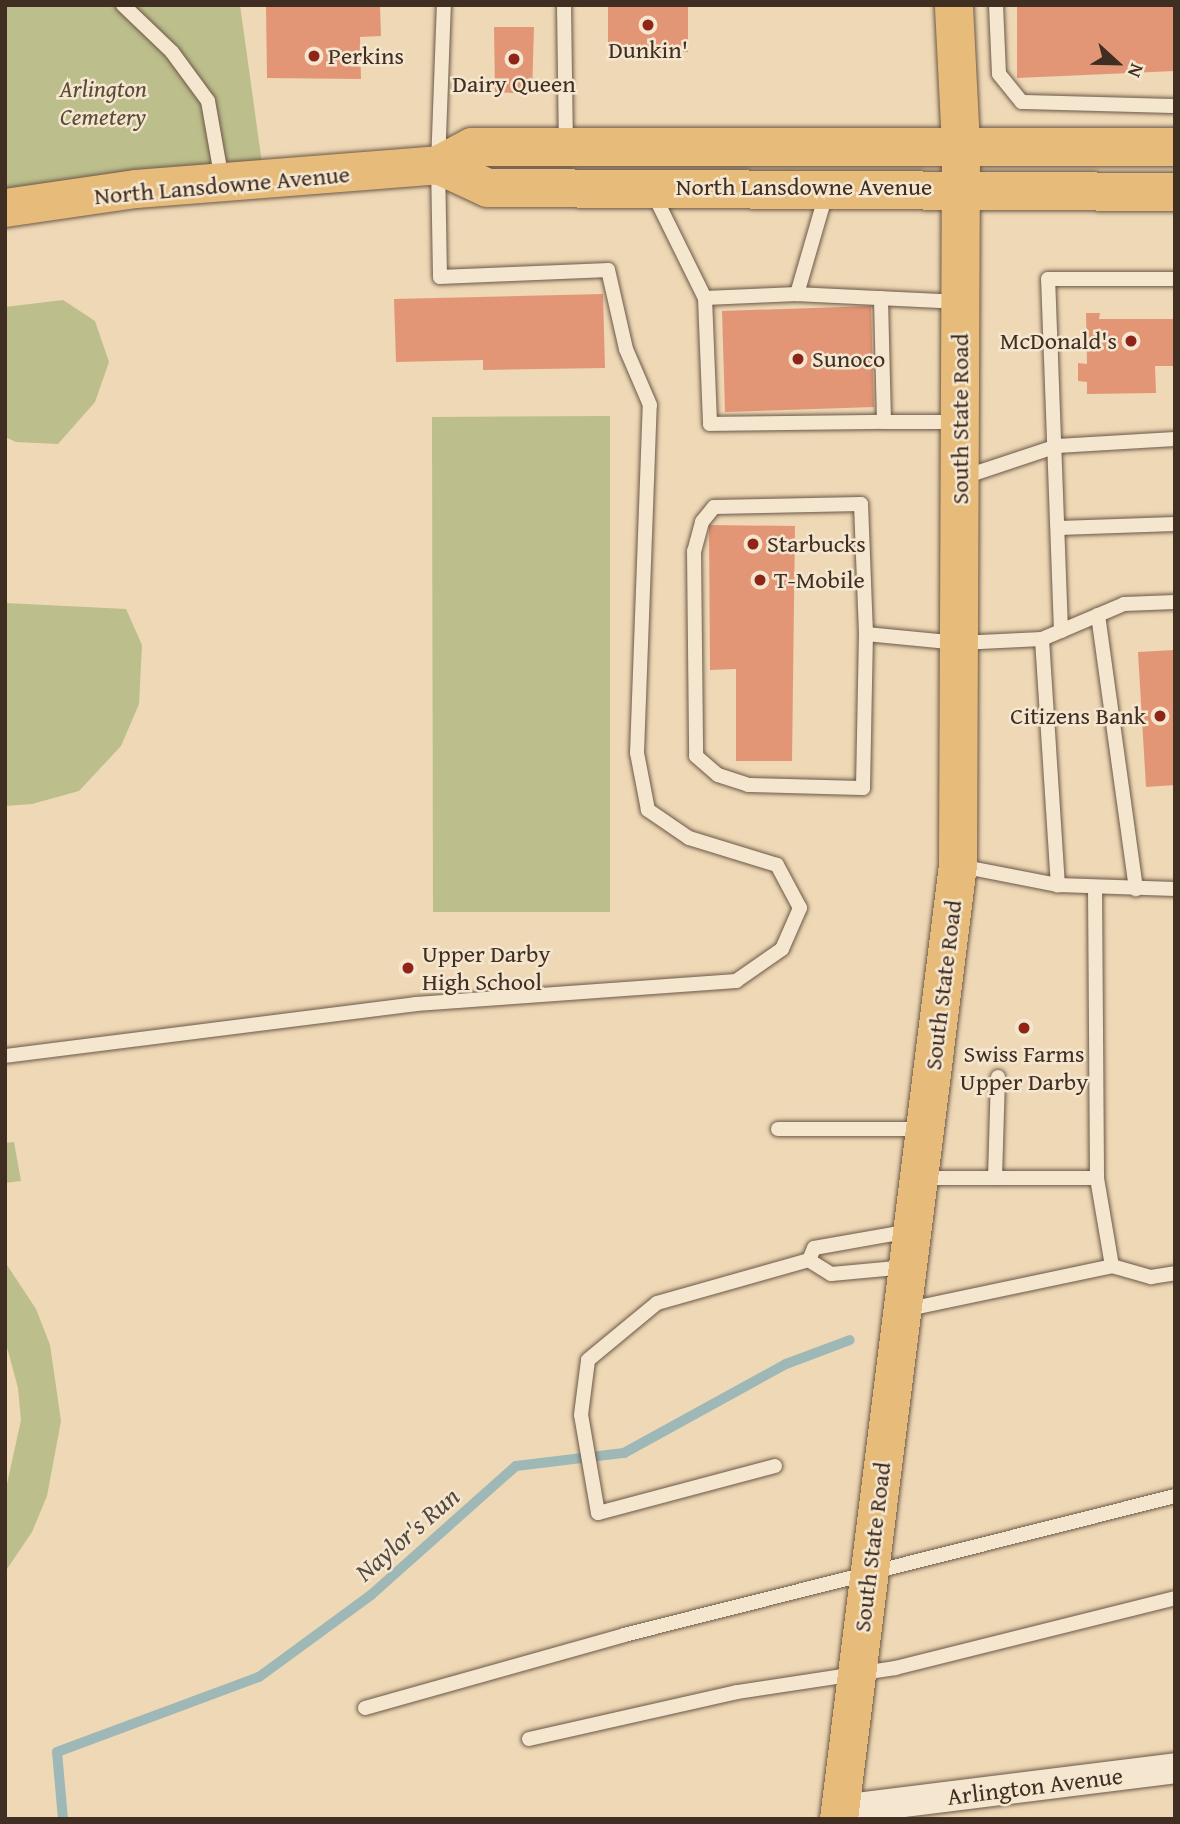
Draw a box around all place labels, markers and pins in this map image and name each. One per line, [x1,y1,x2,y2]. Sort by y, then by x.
marker: Dunkin' [640,17,656,33]
place label: Dunkin' [608,36,688,64]
place label: Perkins [328,42,404,70]
marker: Perkins [306,48,322,64]
marker: Dairy Queen [506,51,522,67]
place label: Dairy Queen [452,70,576,98]
place label: McDonald's [1000,327,1117,355]
marker: McDonald's [1123,333,1139,349]
place label: Sunoco [812,345,885,373]
marker: Sunoco [790,351,806,367]
place label: Starbucks [767,530,866,558]
marker: Starbucks [745,536,761,552]
place label: T-Mobile [774,566,865,594]
marker: T-Mobile [752,572,768,588]
place label: Citizens Bank [1010,702,1146,730]
marker: Citizens Bank [1152,708,1168,724]
place label: Upper Darby High School [422,940,550,996]
marker: Upper Darby High School [400,960,416,976]
marker: Swiss Farms Upper Darby [1016,1020,1032,1036]
place label: Swiss Farms Upper Darby [960,1040,1088,1096]

